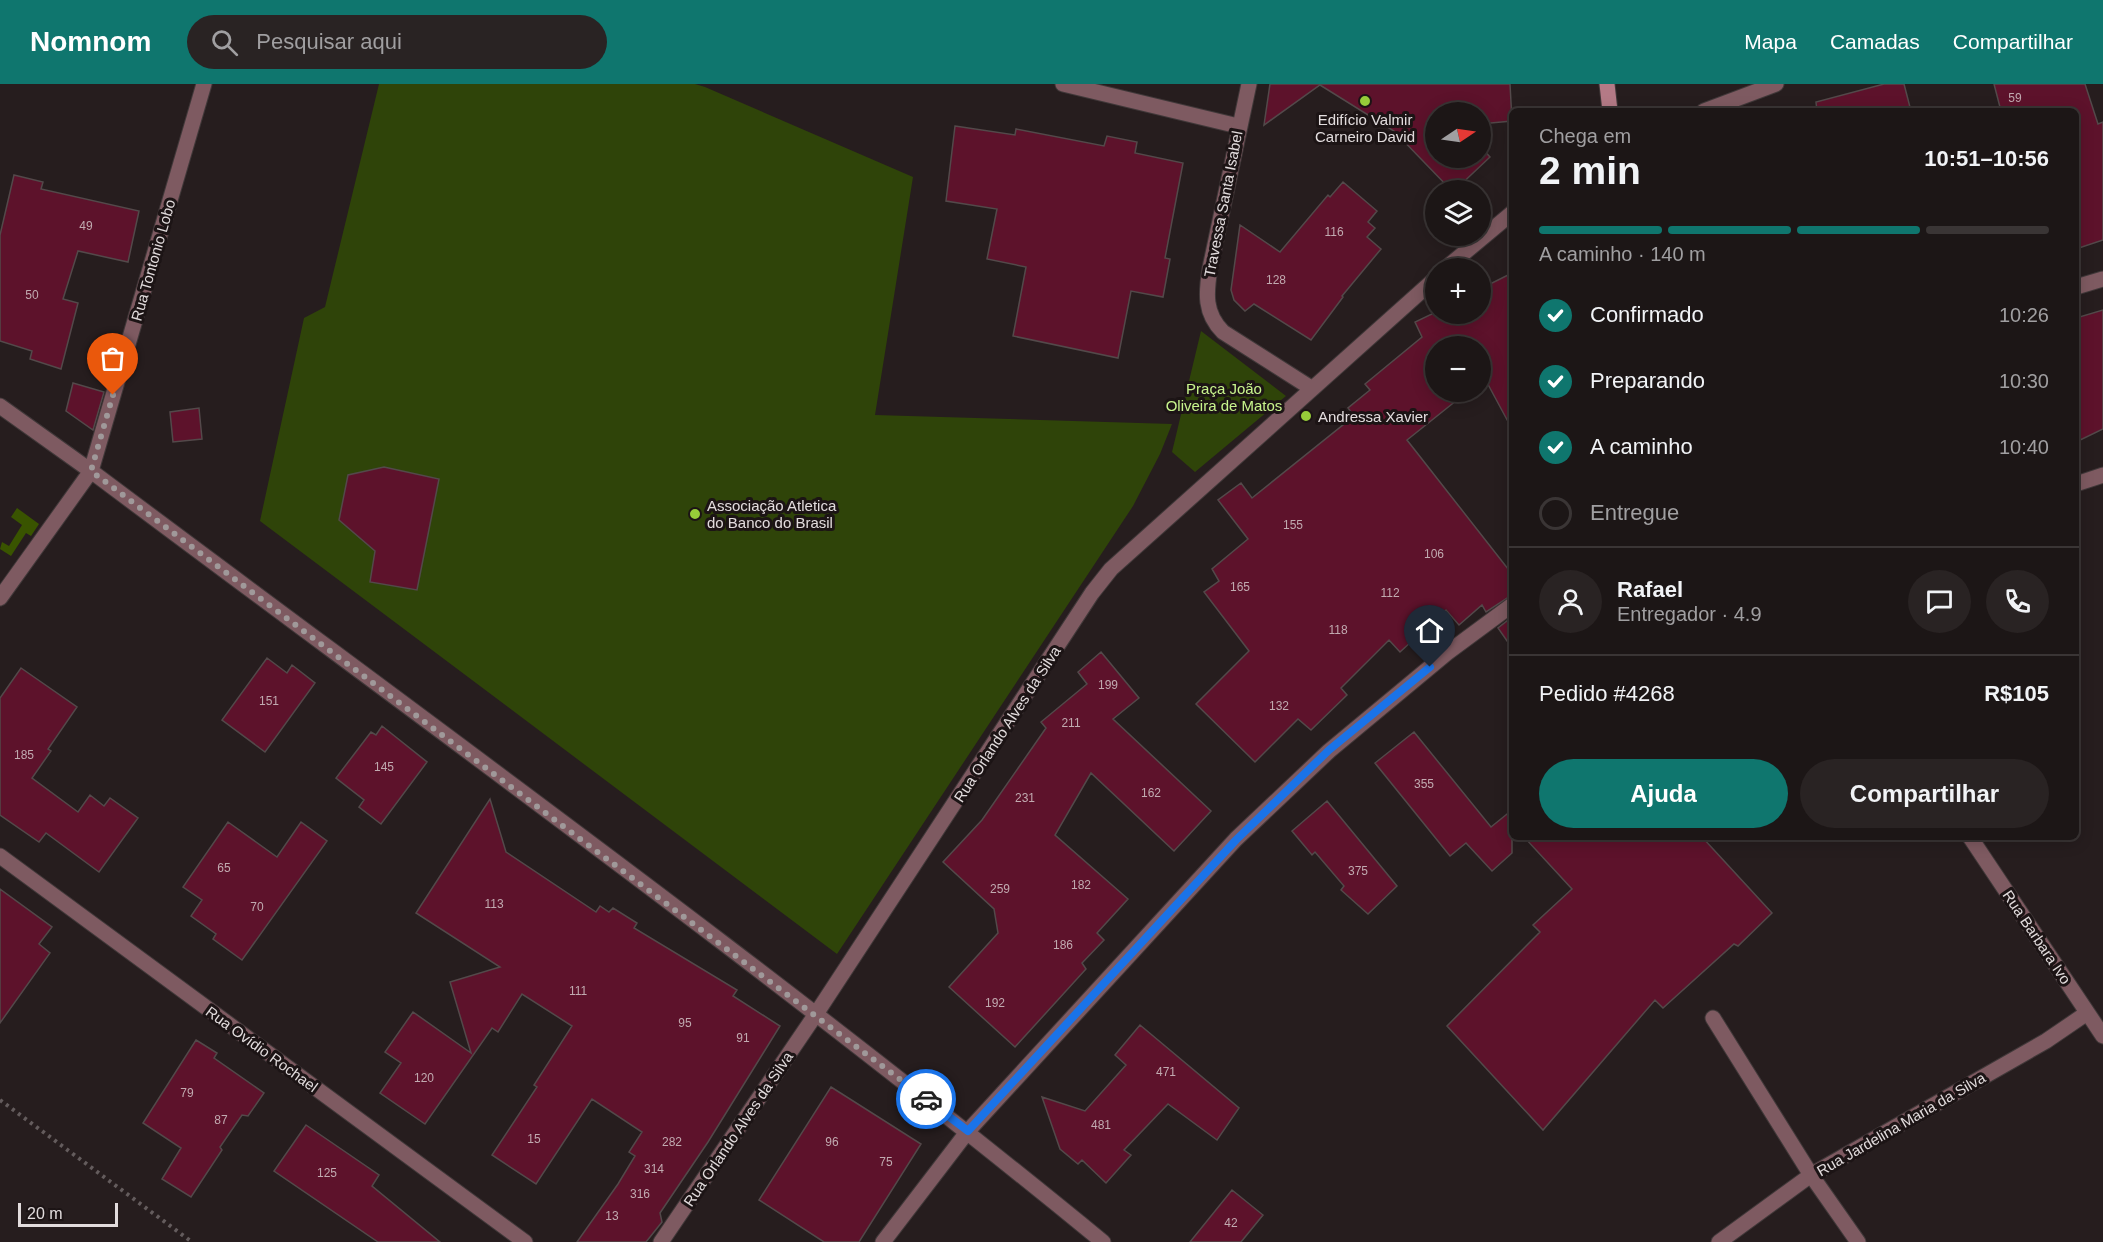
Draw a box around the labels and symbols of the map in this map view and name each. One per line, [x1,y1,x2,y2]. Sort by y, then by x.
house number: 59 [2008,91,2022,105]
marker: Edifício Valmir Carneiro David [1358,94,1372,108]
north arrow [1425,102,1491,168]
place label: Edifício Valmir Carneiro David [1315,111,1415,145]
street label: Travessa Santa Isabel [1200,129,1246,279]
street label: Rua Tontonio Lobo [128,197,178,323]
house number: 49 [79,219,93,233]
house number: 116 [1324,225,1344,239]
house number: 128 [1266,273,1286,287]
house number: 50 [25,288,39,302]
pin [87,333,138,395]
park label: Praça João Oliveira de Matos [1166,380,1282,414]
place label: Andressa Xavier [1318,408,1428,425]
marker: Andressa Xavier [1299,409,1313,423]
place label: Associação Atletica do Banco do Brasil [707,497,837,531]
marker: Associação Atletica do Banco do Brasil [688,507,702,521]
house number: 155 [1283,518,1303,532]
house number: 106 [1424,547,1444,561]
house number: 165 [1230,580,1250,594]
house number: 112 [1380,586,1400,600]
pin [1404,605,1455,667]
house number: 118 [1328,623,1348,637]
street label: Rua Orlando Alves da Silva [950,642,1064,805]
house number: 199 [1098,678,1118,692]
house number: 151 [259,694,279,708]
house number: 132 [1269,699,1289,713]
house number: 211 [1061,716,1081,730]
house number: 185 [14,748,34,762]
house number: 145 [374,760,394,774]
house number: 355 [1414,777,1434,791]
house number: 162 [1141,786,1161,800]
house number: 231 [1015,791,1035,805]
house number: 65 [217,861,231,875]
house number: 375 [1348,864,1368,878]
house number: 182 [1071,878,1091,892]
house number: 259 [990,882,1010,896]
street label: Rua Barbara Ivo [1999,887,2075,987]
house number: 113 [484,897,504,911]
house number: 70 [250,900,264,914]
house number: 186 [1053,938,1073,952]
house number: 111 [569,984,587,998]
house number: 192 [985,996,1005,1010]
street label: Rua Ovídio Rochael [203,1003,321,1095]
house number: 95 [678,1016,692,1030]
house number: 91 [736,1031,750,1045]
street label: Rua Orlando Alves da Silva [680,1048,796,1209]
house number: 471 [1156,1065,1176,1079]
street label: Rua Jardelina Maria da Silva [1814,1068,1989,1179]
courier [896,1069,956,1129]
house number: 120 [414,1071,434,1085]
house number: 79 [180,1086,194,1100]
house number: 87 [214,1113,228,1127]
house number: 481 [1091,1118,1111,1132]
house number: 15 [527,1132,541,1146]
house number: 282 [662,1135,682,1149]
house number: 96 [825,1135,839,1149]
house number: 75 [879,1155,893,1169]
house number: 314 [644,1162,664,1176]
house number: 125 [317,1166,337,1180]
house number: 316 [630,1187,650,1201]
scale bar [18,1200,118,1228]
house number: 13 [605,1209,619,1223]
house number: 42 [1224,1216,1238,1230]

